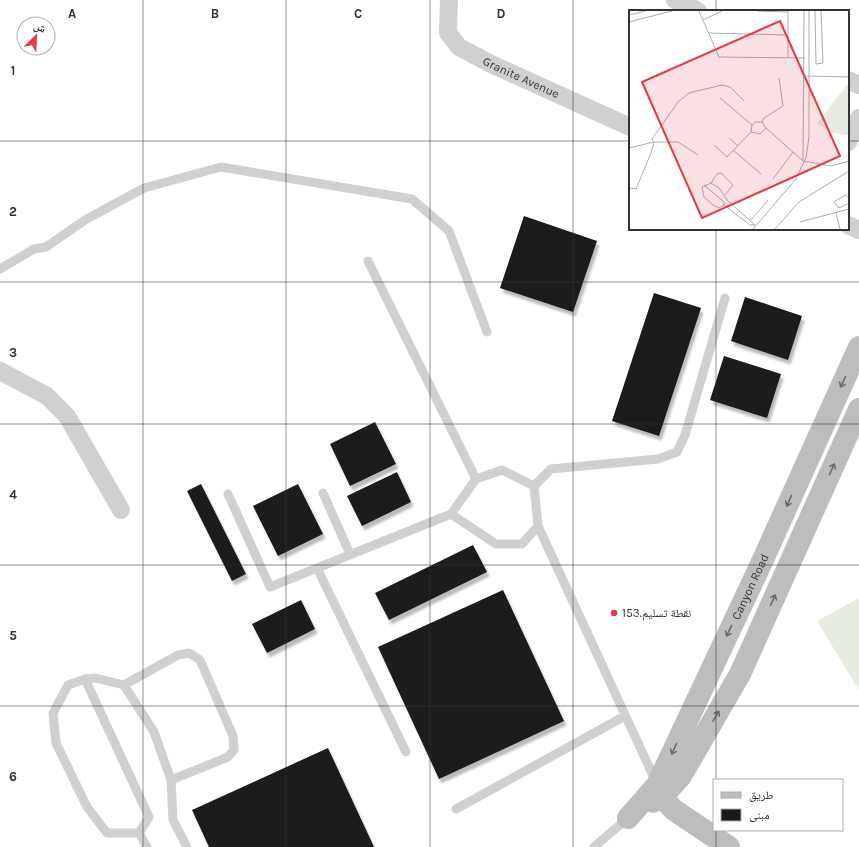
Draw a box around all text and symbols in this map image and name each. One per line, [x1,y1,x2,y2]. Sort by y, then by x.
text: A [68,6,76,21]
text: B [211,6,219,21]
text: C [354,6,362,21]
text: D [497,6,506,21]
inset map [629,10,849,230]
north arrow [16,16,56,56]
text: ش [31,19,48,37]
street label: Granite Avenue [480,54,562,101]
text: 1 [11,63,15,78]
text: 2 [9,204,17,219]
text: 3 [9,345,17,360]
one-way arrow [839,376,846,388]
one-way arrow [829,463,836,475]
text: 4 [9,487,17,502]
one-way arrow [785,494,793,506]
street label: Canyon Road [729,552,772,622]
one-way arrow [770,594,777,606]
place label: نقطة تسليم.153 [622,606,691,621]
marker: نقطة تسليم.153 [609,608,619,618]
one-way arrow [725,625,732,637]
text: 5 [9,628,17,643]
one-way arrow [712,710,720,722]
one-way arrow [670,743,677,755]
text: 6 [9,769,17,784]
legend [713,779,843,831]
text: طريق [749,788,774,802]
text: مبنى [749,808,770,822]

